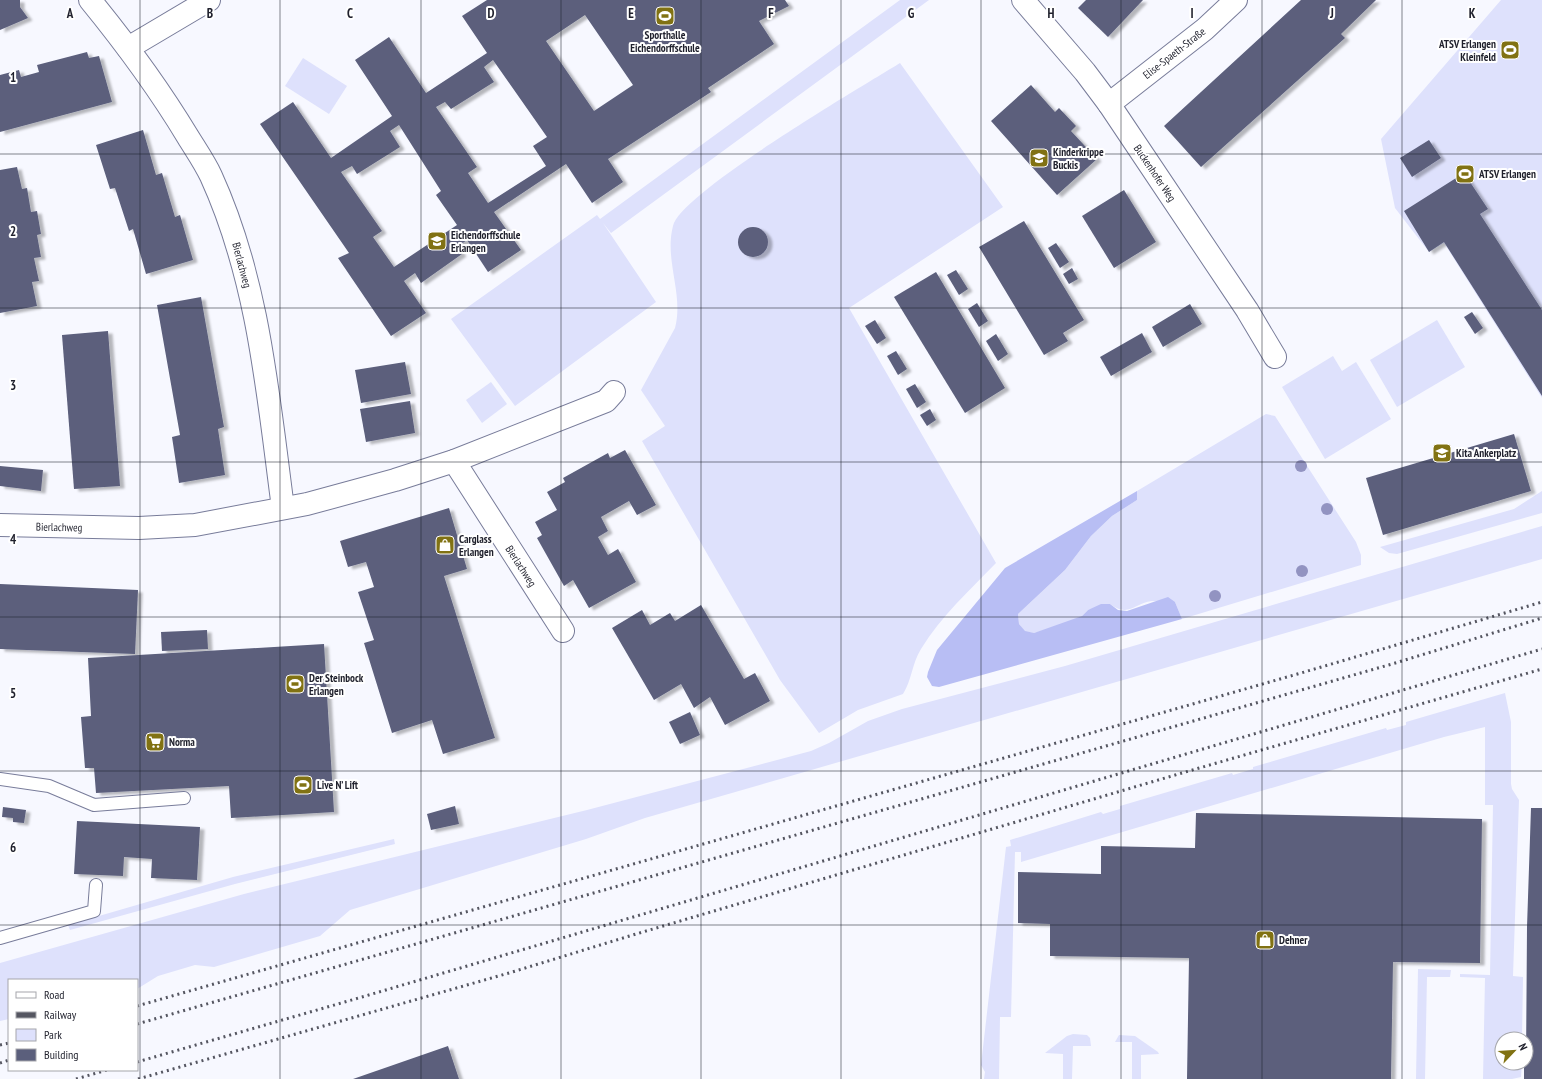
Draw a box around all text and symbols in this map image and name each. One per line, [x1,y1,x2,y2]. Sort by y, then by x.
text: A [66,5,74,22]
text: B [207,5,213,22]
text: C [347,5,353,22]
text: D [488,5,495,22]
text: E [628,5,634,22]
sports icon: Sporthalle Eichendorffschule [654,5,676,27]
text: F [768,5,774,22]
text: G [908,5,915,22]
text: H [1048,5,1055,22]
text: I [1190,5,1194,22]
text: J [1329,5,1334,22]
text: K [1469,5,1476,22]
street label: Elise-Spaeth-Straße [1140,24,1208,82]
place label: Sporthalle Eichendorffschule [630,28,700,55]
place label: ATSV Erlangen Kleinfeld [1438,37,1496,64]
sports icon: ATSV Erlangen Kleinfeld [1499,39,1521,61]
text: 1 [10,69,16,86]
street label: Buckenhofer Weg [1131,142,1179,204]
place label: Kinderkrippe Buckis [1053,145,1104,172]
school or university icon: Kinderkrippe Buckis [1028,147,1050,169]
sports icon: ATSV Erlangen [1454,163,1476,185]
place label: ATSV Erlangen [1478,167,1536,181]
text: 2 [10,223,16,240]
place label: Eichendorffschule Erlangen [451,228,521,255]
school or university icon: Eichendorffschule Erlangen [426,230,448,252]
street label: Bierlachweg [229,241,255,289]
text: 3 [10,377,16,394]
school or university icon: Kita Ankerplatz [1431,442,1453,464]
place label: Kita Ankerplatz [1456,446,1516,460]
street label: Bierlachweg [36,520,83,534]
text: 4 [10,531,17,548]
place label: Carglass Erlangen [459,532,494,559]
shop icon: Carglass Erlangen [434,534,456,556]
street label: Bierlachweg [502,543,540,589]
place label: Der Steinbock Erlangen [309,671,364,698]
sports icon: Der Steinbock Erlangen [284,673,306,695]
text: 5 [10,685,16,702]
supermarket icon: Norma [144,731,166,753]
place label: Norma [169,735,195,749]
sports icon: Live N’ Lift [292,774,314,796]
place label: Live N’ Lift [317,778,359,792]
text: 6 [10,839,16,856]
shop icon: Dehner [1254,929,1276,951]
place label: Dehner [1279,933,1308,947]
legend [8,979,138,1071]
text: Road [44,987,64,1002]
text: Railway [44,1007,77,1022]
text: Park [44,1027,62,1042]
north arrow [1494,1031,1534,1071]
text: N [1515,1041,1531,1052]
text: Building [44,1047,79,1062]

